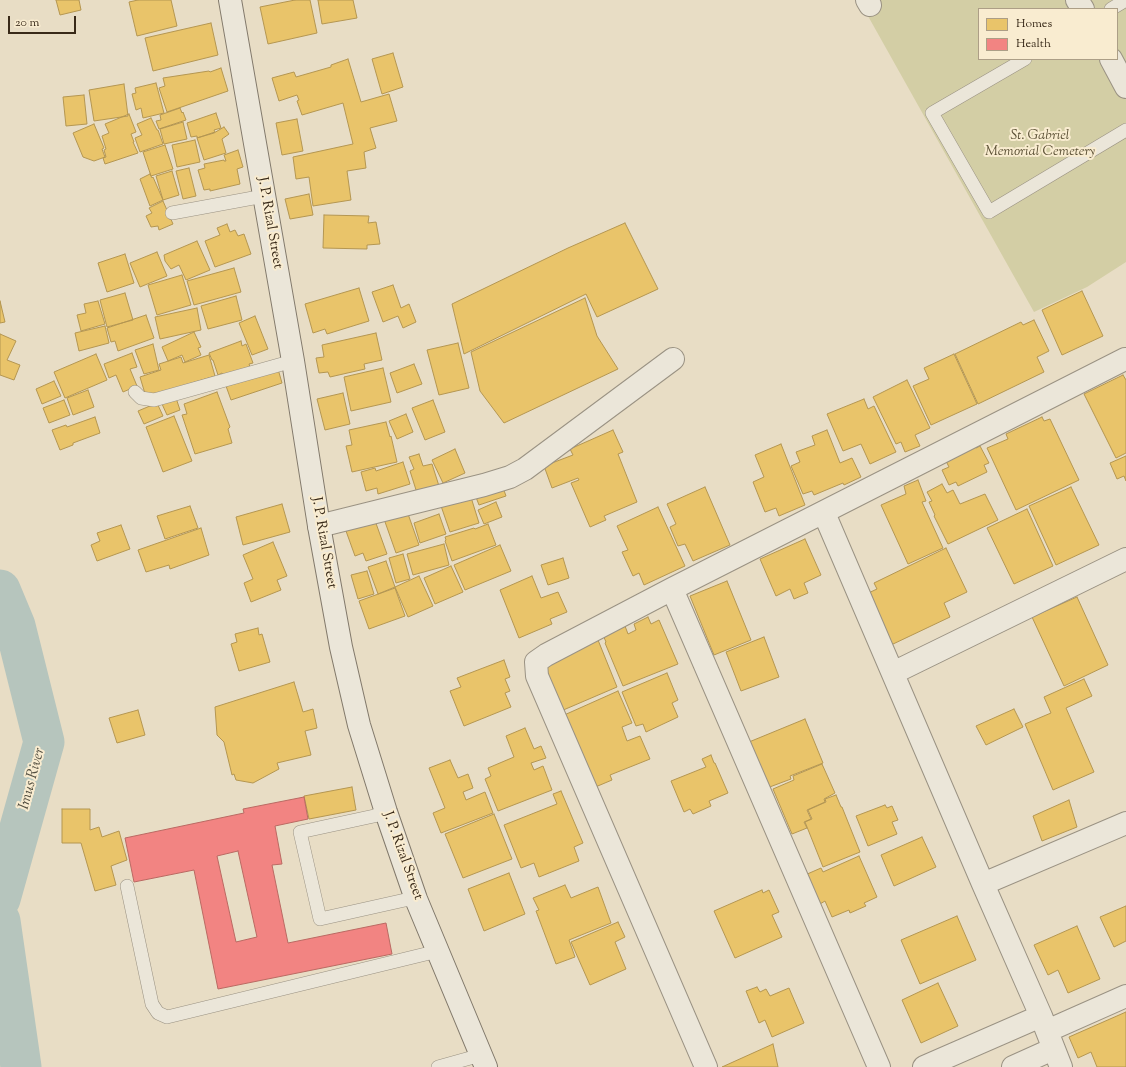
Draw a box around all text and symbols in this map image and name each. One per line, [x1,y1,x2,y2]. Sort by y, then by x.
scale bar [10,8,78,34]
legend [978,8,1118,60]
text: 20 m [15,14,39,32]
text: Homes [1016,15,1052,33]
text: Health [1016,35,1051,53]
park label: St. Gabriel Memorial Cemetery [985,129,1095,162]
street label: J. P. Rizal Street [253,176,285,270]
street label: J. P. Rizal Street [307,496,339,590]
water label: Imus River [16,746,50,812]
street label: J. P. Rizal Street [378,810,426,902]

